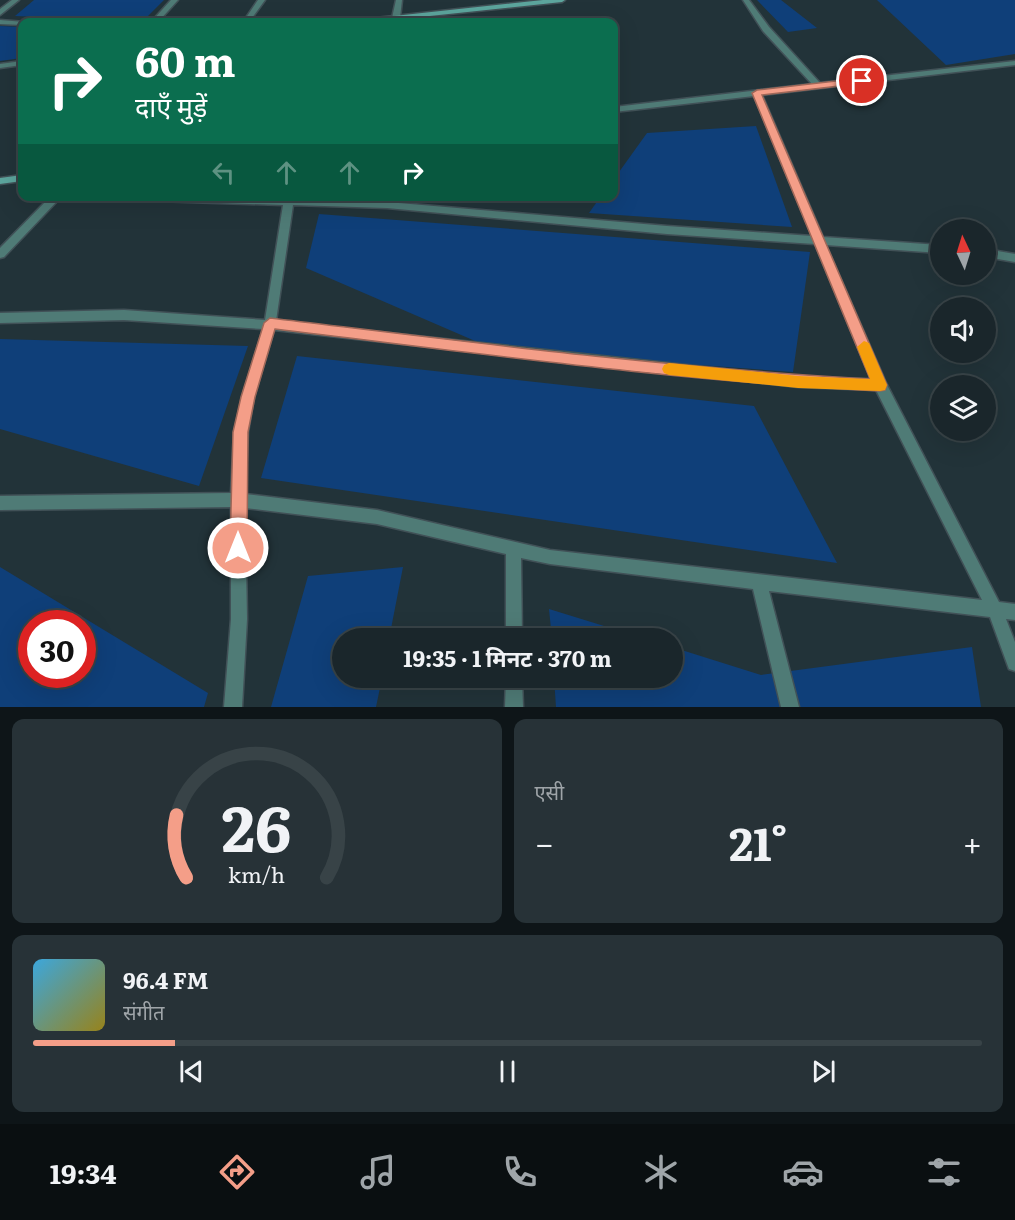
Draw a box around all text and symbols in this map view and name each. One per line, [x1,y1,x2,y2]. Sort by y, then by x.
text: 60 m [135,28,236,90]
icon: right [36,42,114,120]
pin [836,55,887,106]
icon: arrive [845,64,878,97]
text: दाएँ मुड़ें [135,85,207,125]
icon: left [207,156,240,189]
icon: ahead [270,156,303,189]
icon: ahead [333,156,366,189]
icon: right [396,156,429,189]
north arrow [930,219,996,285]
map controls [930,219,996,441]
button: sound [930,297,996,363]
button: layers [930,375,996,441]
position arrow [206,516,270,580]
speed limit sign: 30 [18,610,96,688]
text: 19:35 · 1 मिनट · 370 m [403,641,612,674]
text: एसी [535,776,564,806]
text: 26 [222,779,292,871]
text: 21° [729,808,788,875]
text: − [535,817,554,866]
text: + [963,817,982,866]
text: km/h [228,858,285,890]
text: 96.4 FM [123,963,208,996]
text: संगीत [123,996,164,1026]
icon: previous [175,1055,208,1088]
icon: pause [491,1055,524,1088]
icon: next [807,1055,840,1088]
icon: directions [216,1151,258,1193]
icon: music [357,1151,399,1193]
icon: phone [499,1151,541,1193]
icon: climate [640,1151,682,1193]
icon: car [782,1151,824,1193]
icon: filters [923,1151,965,1193]
text: 19:34 [50,1152,116,1192]

